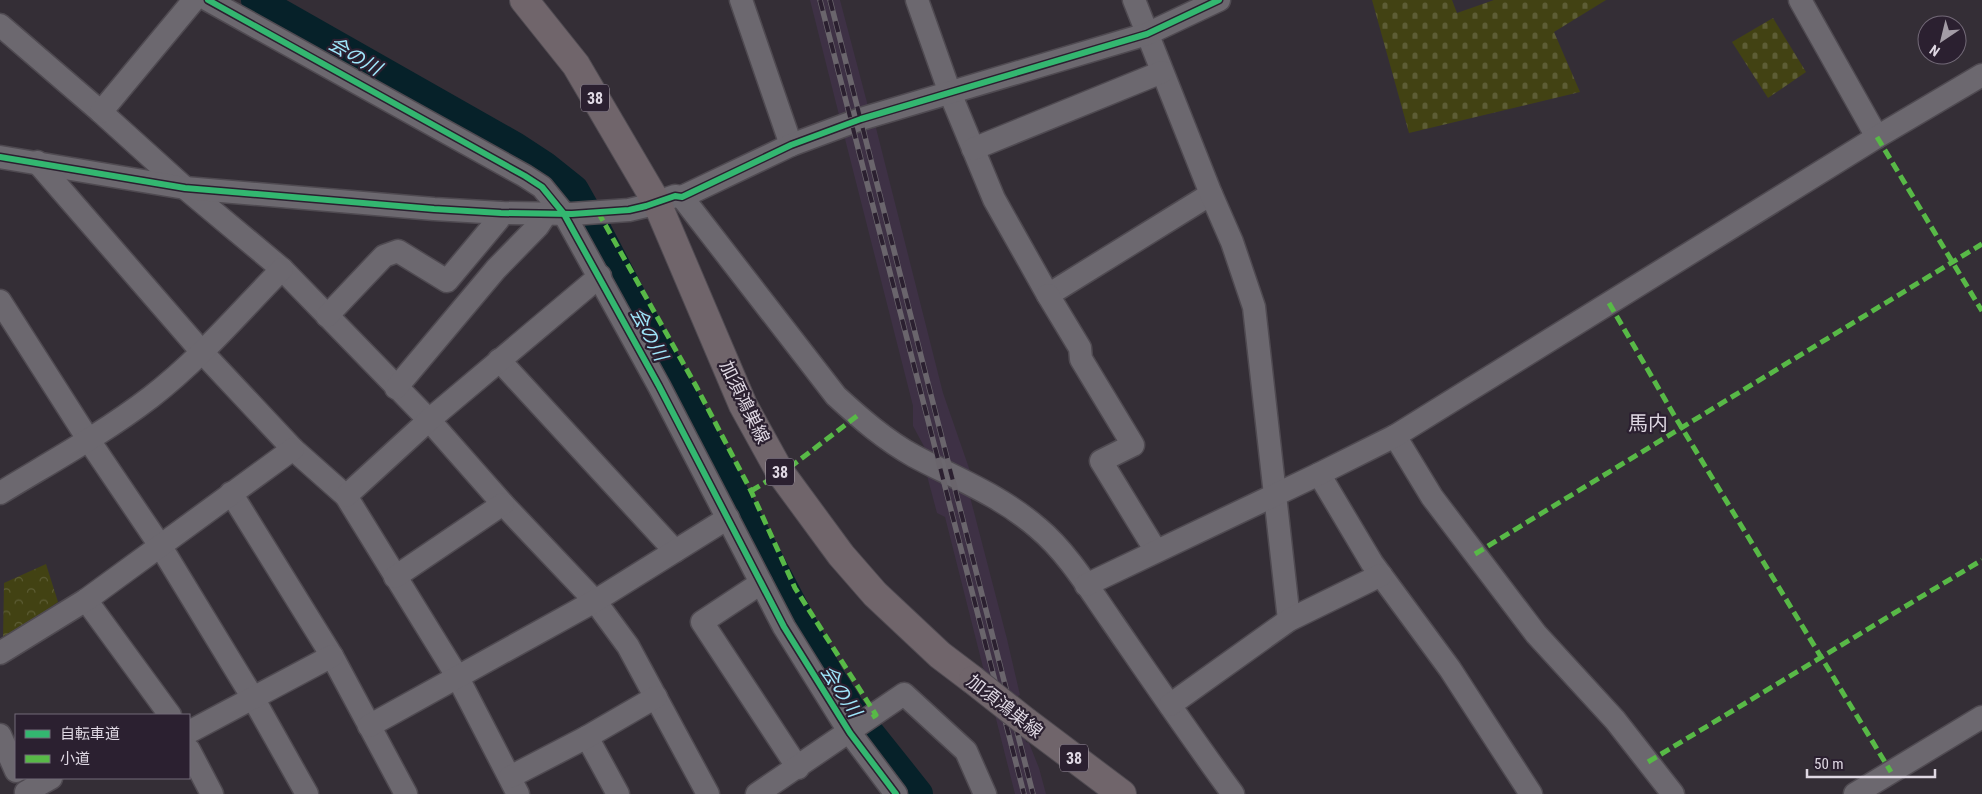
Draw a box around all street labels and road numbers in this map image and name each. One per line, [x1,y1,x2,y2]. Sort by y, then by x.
road number: 38 [581,85,609,112]
street label: 加須鴻巣線 [716,357,774,447]
road number: 38 [766,458,794,486]
street label: 加須鴻巣線 [963,670,1047,742]
road number: 38 [1060,744,1088,771]

